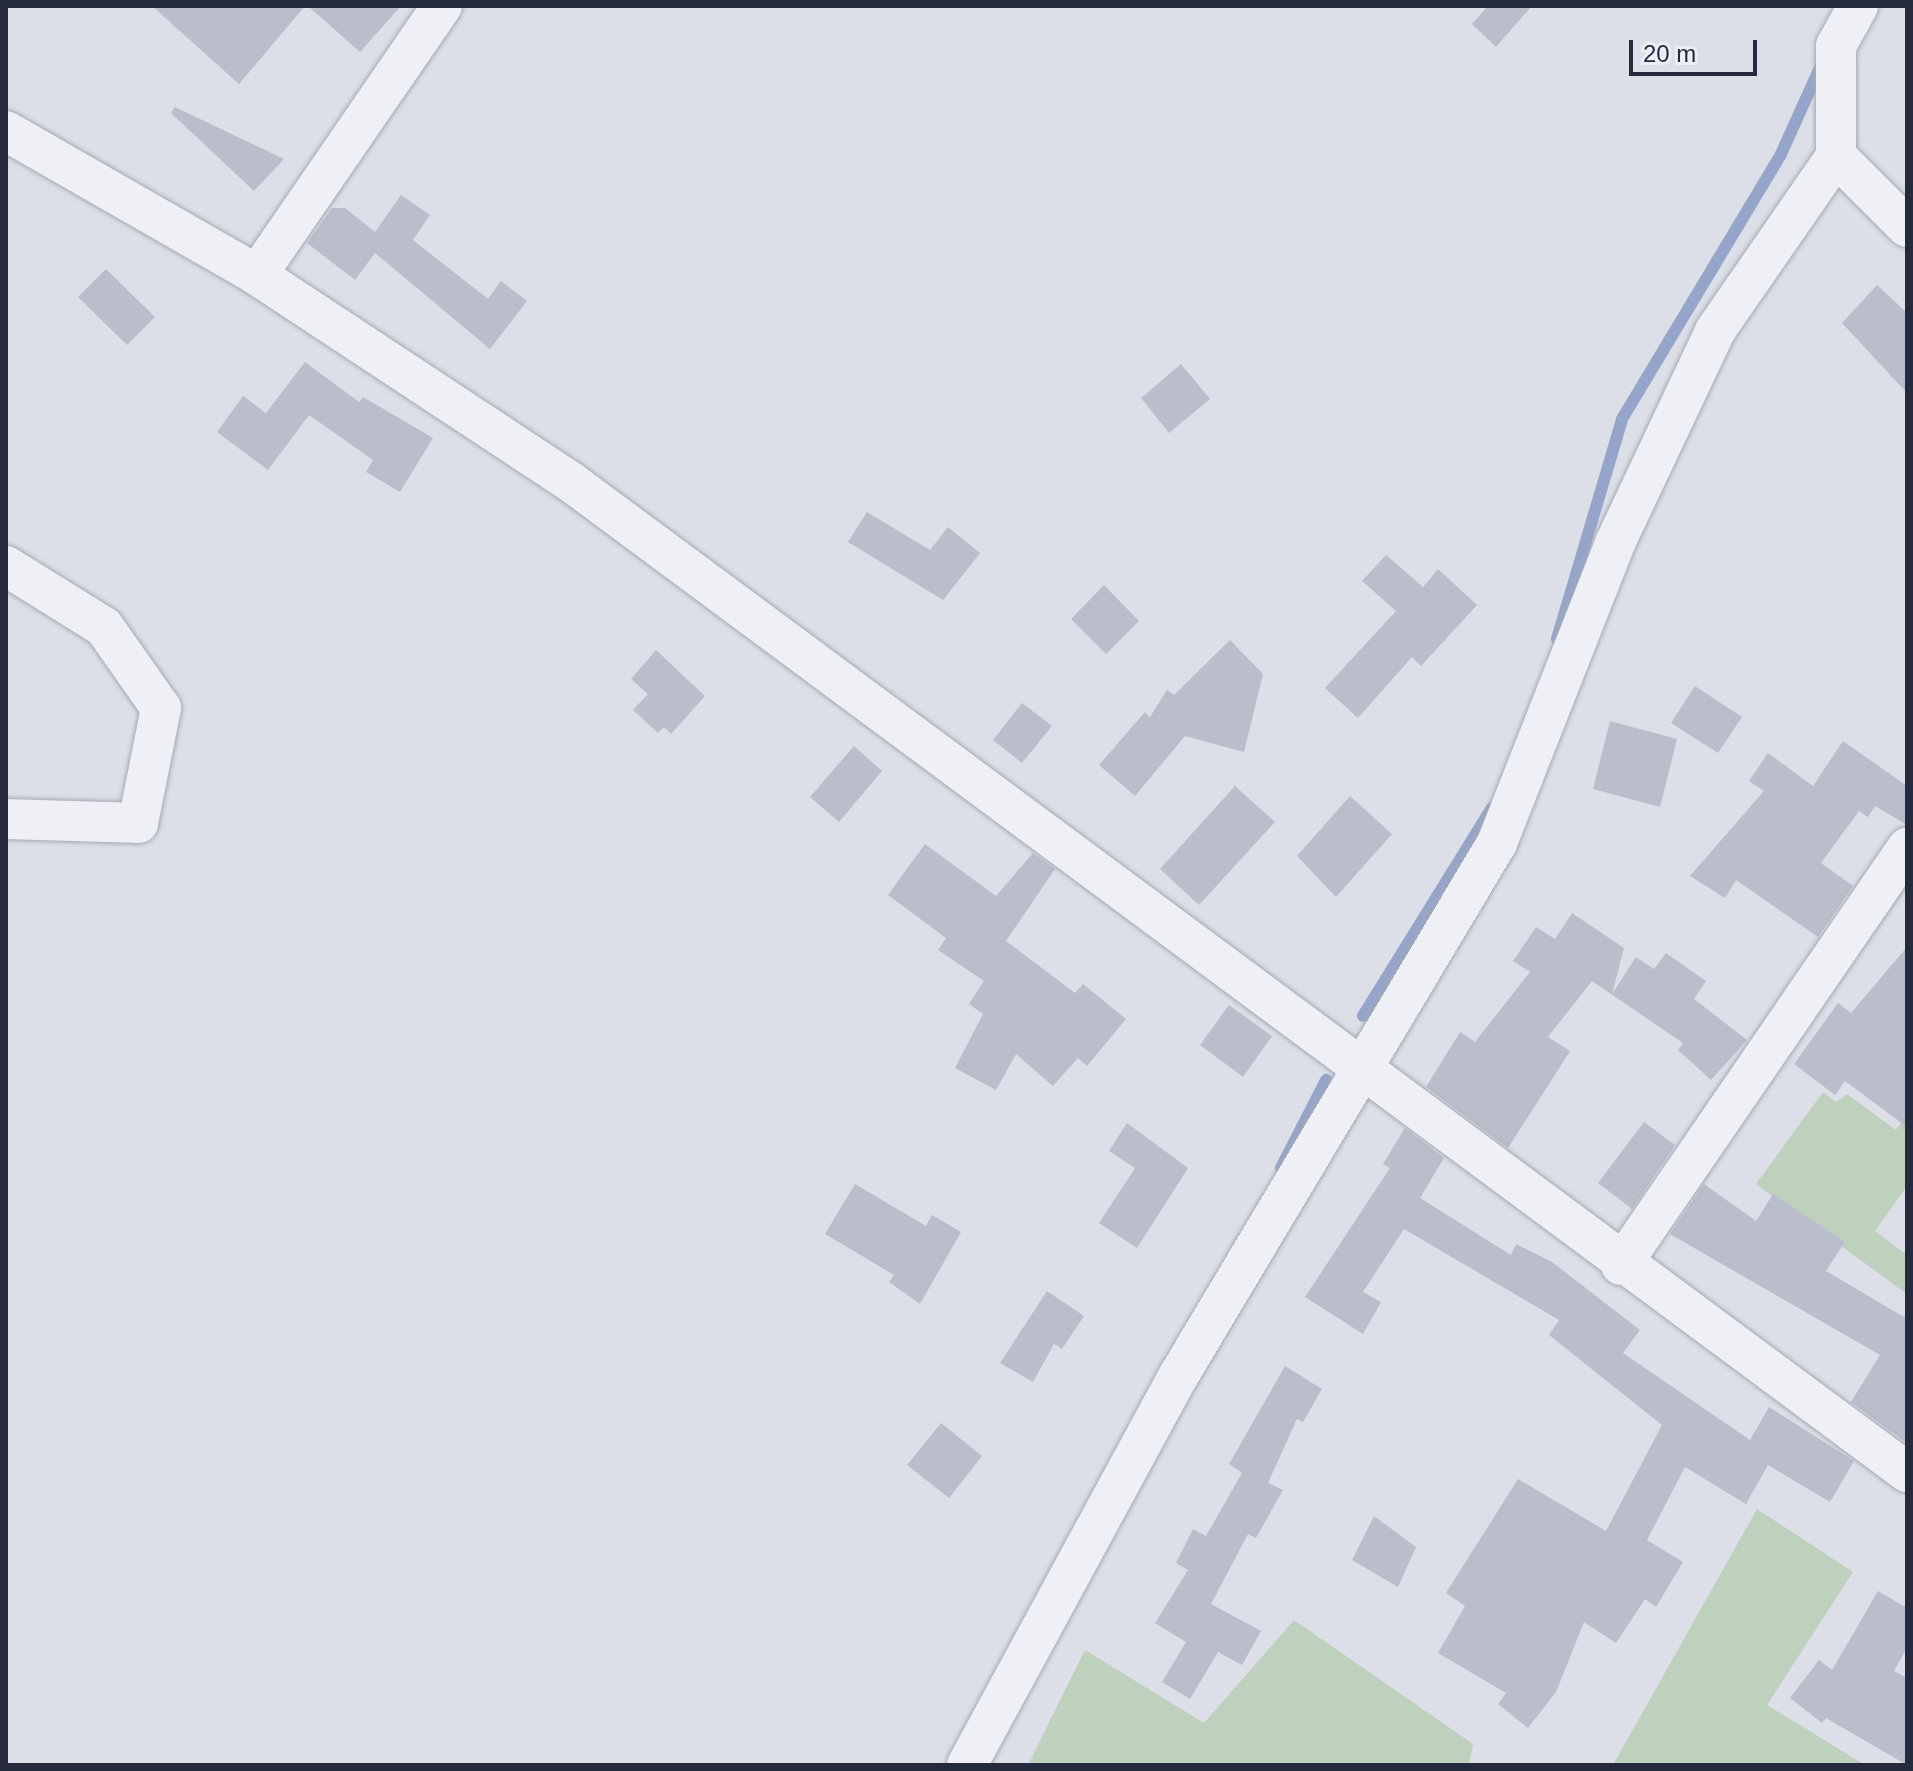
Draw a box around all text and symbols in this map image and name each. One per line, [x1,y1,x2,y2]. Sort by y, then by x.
scale bar [1633,24,1761,74]
text: 20 m [1643,40,1696,67]

